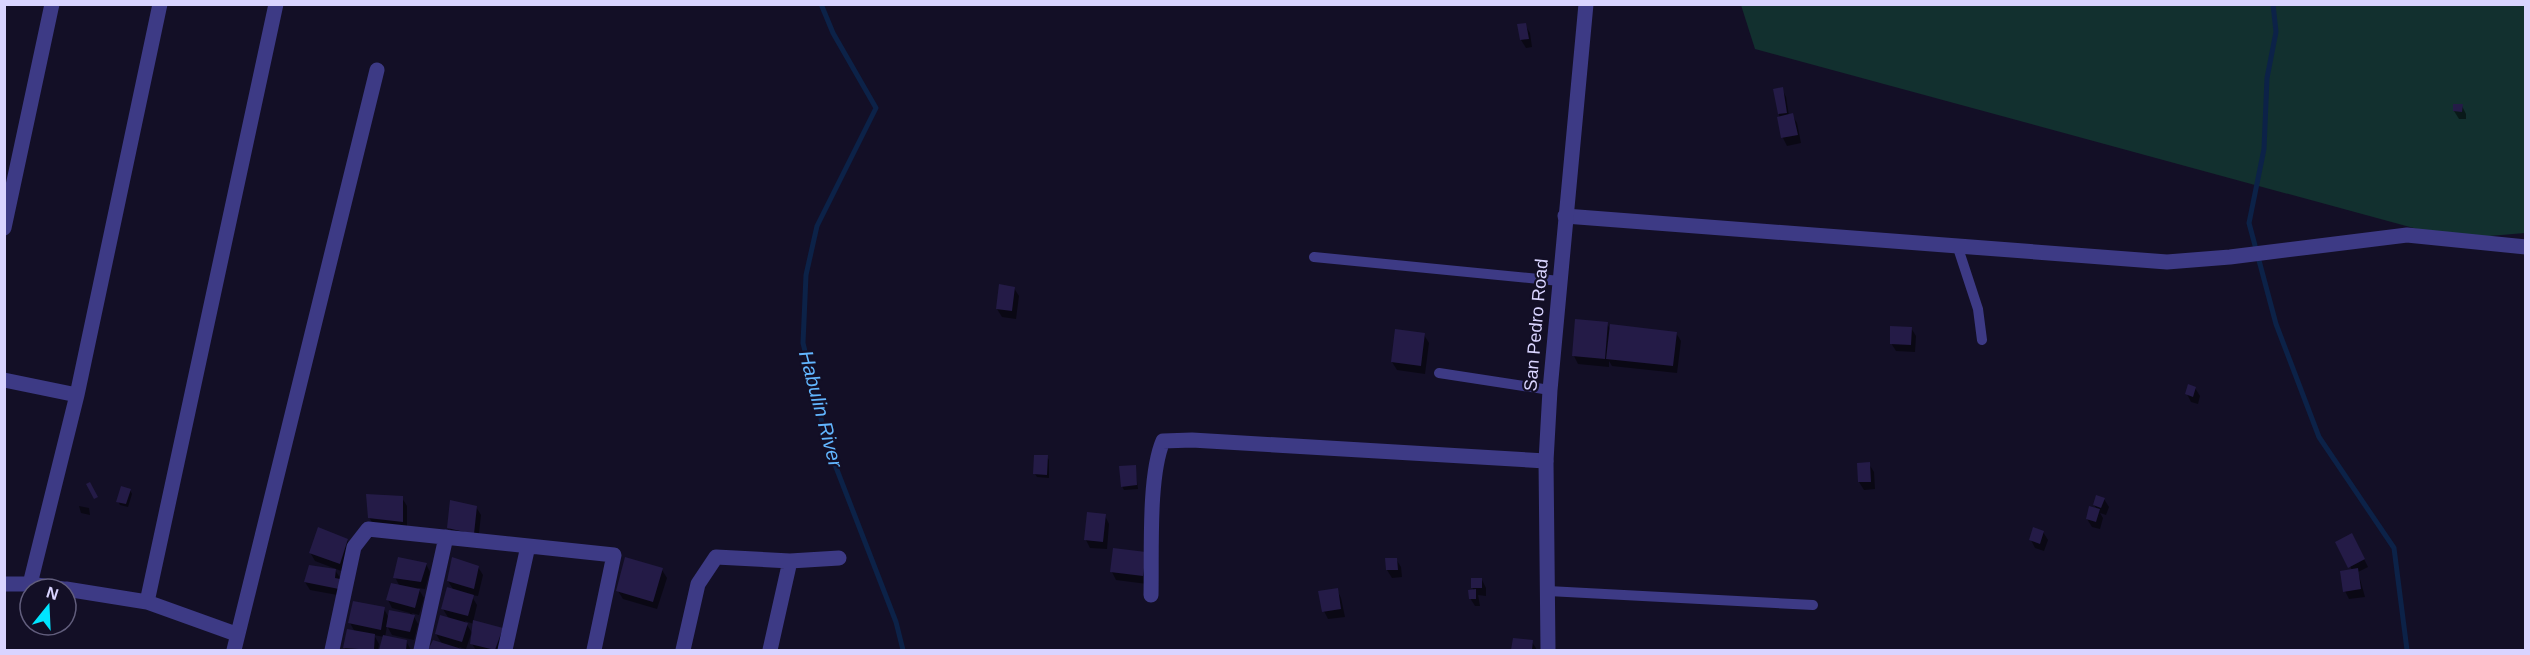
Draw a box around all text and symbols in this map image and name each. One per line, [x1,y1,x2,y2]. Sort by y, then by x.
street label: San Pedro Road [1520,258,1552,392]
water label: Habulin River [795,348,848,471]
north arrow [18,577,78,637]
text: N [44,583,61,603]

